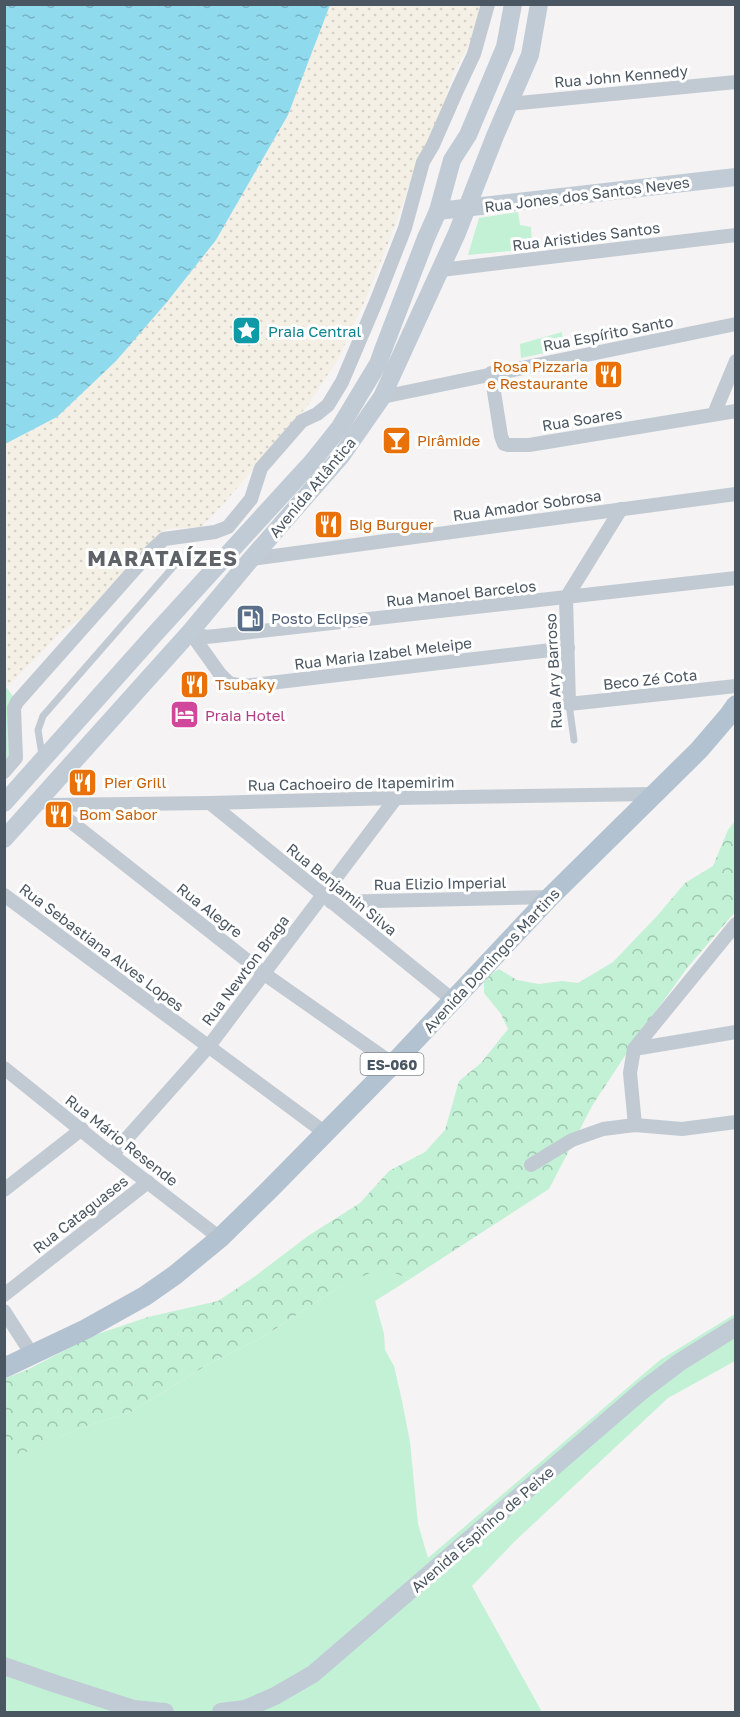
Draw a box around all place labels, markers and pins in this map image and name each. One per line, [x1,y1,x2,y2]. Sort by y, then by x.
place icon: Praia Central [231,315,263,347]
place label: Praia Central [268,322,361,340]
place label: Rosa Pizzaria e Restaurante [487,357,588,392]
restaurant icon: Rosa Pizzaria e Restaurante [593,359,625,391]
bar icon: Pirâmide [380,424,412,456]
place label: Pirâmide [417,431,481,449]
restaurant icon: Big Burguer [312,508,344,540]
place label: Big Burguer [349,515,434,533]
fuel station icon: Posto Eclipse [234,602,266,634]
place label: Posto Eclipse [271,609,369,627]
restaurant icon: Tsubaky [178,668,210,700]
place label: Tsubaky [215,675,276,693]
hotel icon: Praia Hotel [168,699,200,731]
place label: Praia Hotel [205,706,285,724]
restaurant icon: Pier Grill [67,766,99,798]
place label: Pier Grill [104,773,166,791]
restaurant icon: Bom Sabor [42,798,74,830]
place label: Bom Sabor [79,805,157,823]

